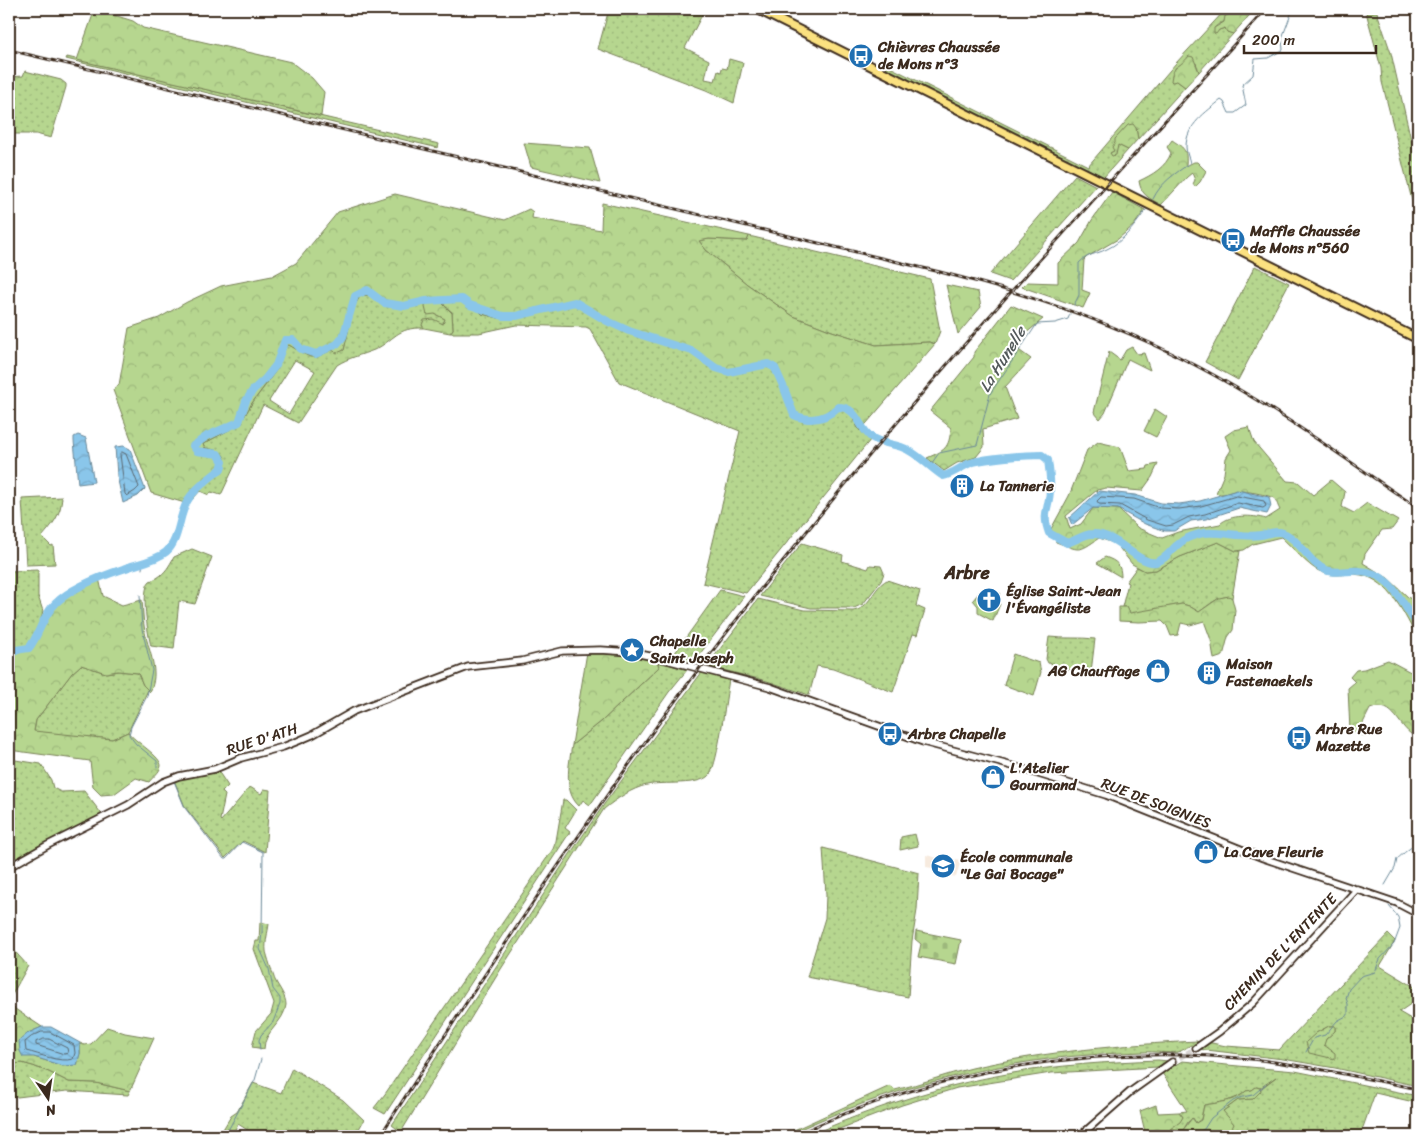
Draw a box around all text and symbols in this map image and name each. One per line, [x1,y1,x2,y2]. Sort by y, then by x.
scale bar [1244,22,1377,54]
text: 200 m [1252,27,1296,53]
place label: Chièvres Chaussée de Mons n°3 [877,34,1000,77]
bus stop icon: Chièvres Chaussée de Mons n°3 [848,43,874,69]
place label: Maffle Chaussée de Mons n°560 [1249,218,1360,261]
bus stop icon: Maffle Chaussée de Mons n°560 [1220,227,1246,253]
water label: La Hunelle [971,319,1035,398]
building icon: La Tannerie [949,473,975,499]
place label: La Tannerie [980,473,1054,499]
district label: Arbre [943,557,990,589]
place label: Église Saint-Jean l'Évangéliste [1005,578,1122,621]
church icon: Église Saint-Jean l'Évangéliste [976,587,1002,613]
place label: Chapelle Saint Joseph [649,628,734,671]
place icon: Chapelle Saint Joseph [619,637,645,663]
place label: Maison Fastenaekels [1225,651,1313,694]
place label: AG Chauffage [1047,658,1140,684]
shop icon: AG Chauffage [1145,658,1171,684]
building icon: Maison Fastenaekels [1196,660,1222,686]
street label: RUE D'ATH [223,715,301,763]
place label: Arbre Rue Mazette [1315,716,1383,759]
bus stop icon: Arbre Chapelle [877,721,903,747]
place label: Arbre Chapelle [907,721,1006,747]
bus stop icon: Arbre Rue Mazette [1286,725,1312,751]
place label: L'Atelier Gourmand [1009,755,1078,798]
shop icon: L'Atelier Gourmand [980,764,1006,790]
street label: RUE DE SOIGNIES [1097,770,1215,836]
shop icon: La Cave Fleurie [1193,839,1219,865]
place label: La Cave Fleurie [1224,839,1324,865]
place label: École communale "Le Gai Bocage" [960,844,1073,887]
school or university icon: École communale "Le Gai Bocage" [930,853,956,879]
street label: CHEMIN DE L'ENTENTE [1217,886,1344,1017]
north arrow [22,1072,72,1122]
text: N [43,1097,59,1124]

